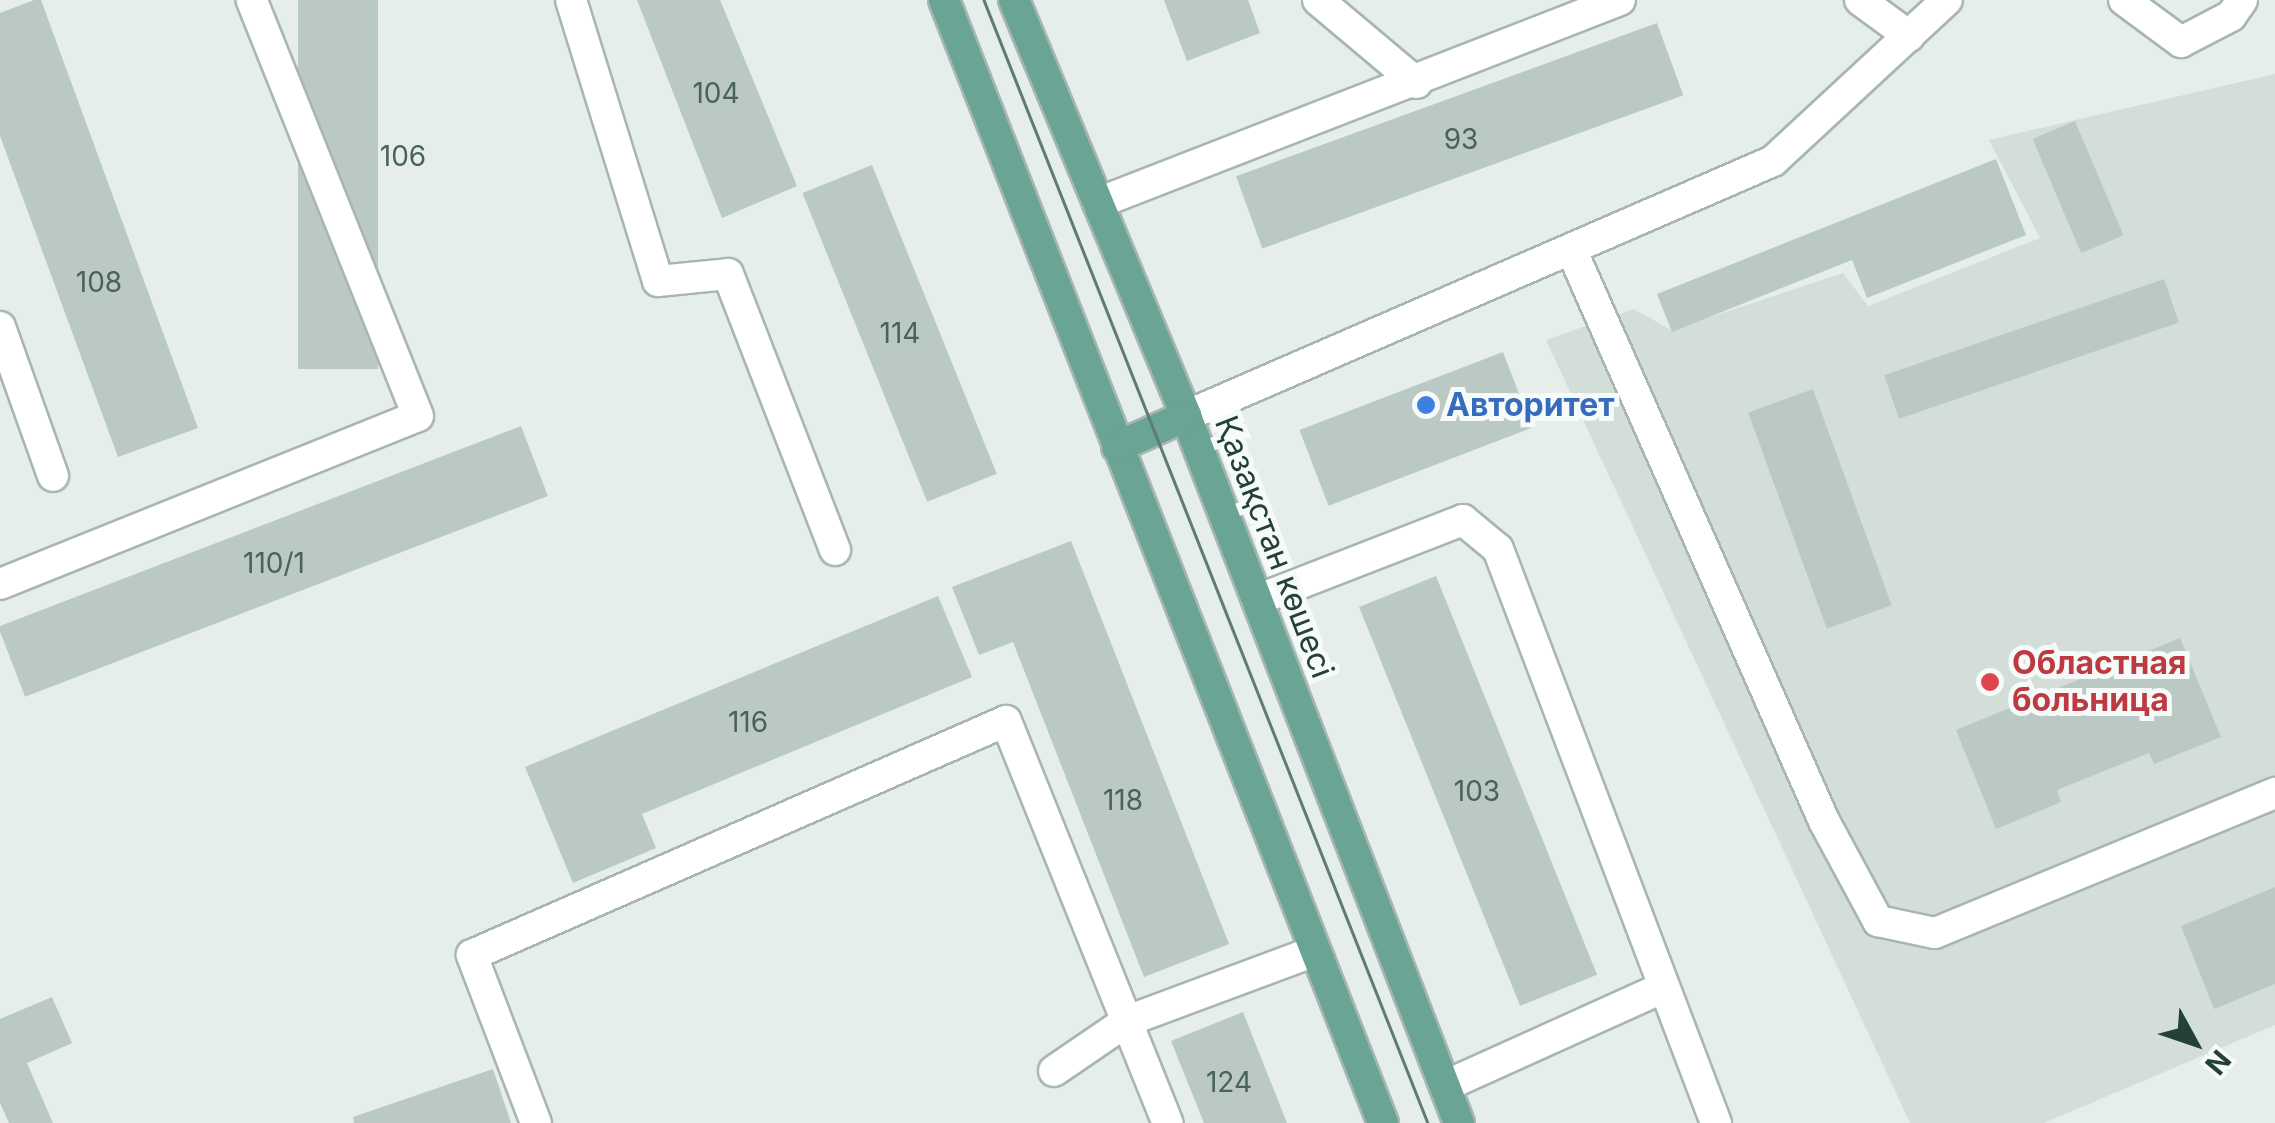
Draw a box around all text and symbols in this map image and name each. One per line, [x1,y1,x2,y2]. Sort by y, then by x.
house number: 104 [692,76,740,110]
house number: 93 [1444,122,1478,156]
house number: 106 [380,139,426,173]
house number: 108 [76,265,122,299]
house number: 114 [880,316,920,350]
place label: Авторитет [1446,386,1615,424]
marker: Авторитет [1415,394,1437,416]
street label: Қазақстан көшесі [1206,411,1342,683]
house number: 110/1 [243,546,305,580]
place label: Областная больница [2012,645,2186,720]
marker: Областная больница [1977,669,2003,695]
house number: 116 [728,705,768,739]
house number: 103 [1454,774,1500,808]
house number: 118 [1103,783,1143,817]
north arrow [2145,993,2245,1093]
text: N [2198,1043,2238,1081]
house number: 124 [1206,1065,1252,1099]

